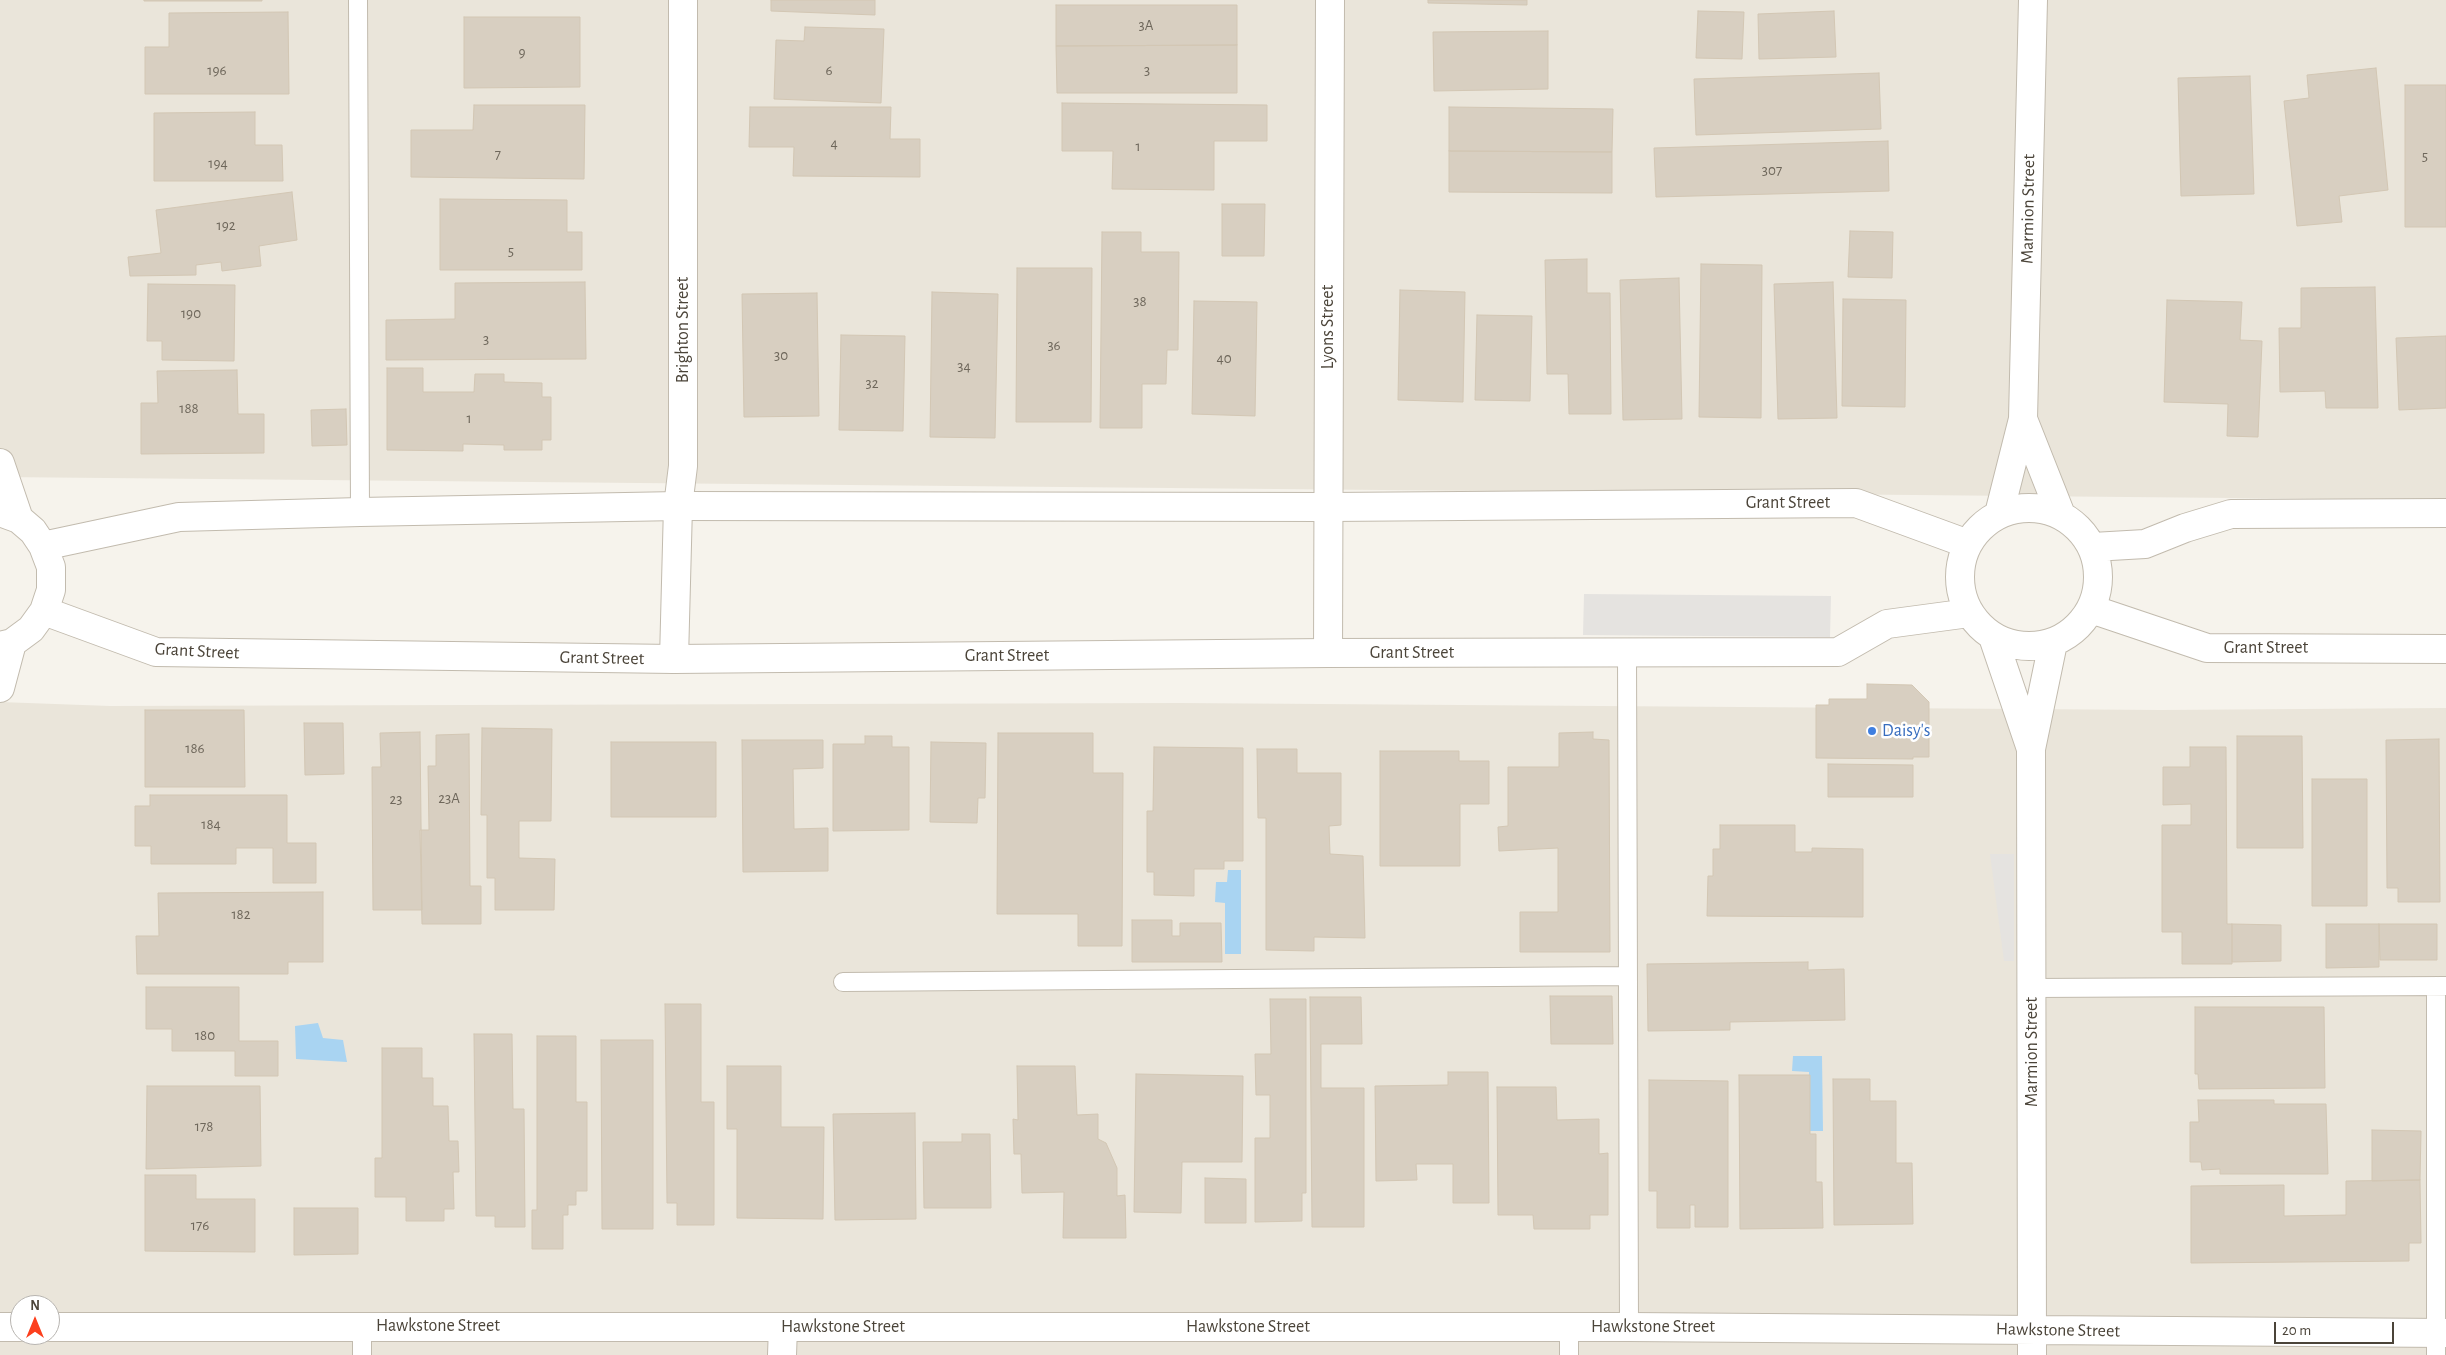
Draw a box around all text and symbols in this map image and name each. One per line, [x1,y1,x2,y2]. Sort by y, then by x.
house number: 3A [1139,16,1153,34]
house number: 9 [518,43,526,61]
house number: 196 [207,61,227,79]
house number: 6 [825,61,833,79]
house number: 3 [1144,61,1150,79]
house number: 4 [830,134,838,152]
house number: 1 [1135,137,1141,155]
house number: 7 [495,145,501,163]
house number: 5 [2422,147,2428,165]
house number: 194 [208,154,228,172]
street label: Marmion Street [2016,154,2040,264]
house number: 307 [1762,161,1782,179]
house number: 192 [216,216,236,234]
house number: 5 [508,242,514,260]
street label: Brighton Street [672,277,694,383]
street label: Lyons Street [1317,285,1339,369]
house number: 38 [1133,292,1147,310]
house number: 190 [181,304,201,322]
house number: 3 [483,330,489,348]
house number: 36 [1047,336,1061,354]
house number: 30 [774,346,788,364]
house number: 40 [1216,349,1232,367]
house number: 34 [957,357,971,375]
house number: 32 [865,374,879,392]
house number: 188 [179,399,199,417]
house number: 1 [466,409,472,427]
street label: Grant Street [1746,492,1830,514]
street label: Grant Street [2224,637,2308,659]
street label: Grant Street [154,638,240,664]
street label: Grant Street [1370,642,1454,664]
street label: Grant Street [965,645,1049,667]
street label: Grant Street [560,646,644,670]
place label: Daisy's [1882,720,1930,742]
marker: Daisy's [1866,725,1878,737]
house number: 186 [185,739,205,757]
house number: 23A [438,789,460,807]
house number: 23 [389,790,403,808]
house number: 184 [201,815,221,833]
house number: 182 [231,905,251,923]
street label: Marmion Street [2021,997,2043,1107]
house number: 180 [195,1026,215,1044]
house number: 178 [195,1117,213,1135]
house number: 176 [191,1216,209,1234]
north arrow [10,1295,60,1345]
text: N [30,1299,40,1313]
scale bar [2276,1312,2396,1344]
street label: Hawkstone Street [376,1315,500,1337]
street label: Hawkstone Street [781,1316,905,1338]
street label: Hawkstone Street [1186,1316,1310,1338]
street label: Hawkstone Street [1591,1316,1715,1338]
street label: Hawkstone Street [1996,1318,2120,1342]
text: 20 m [2282,1323,2311,1338]

